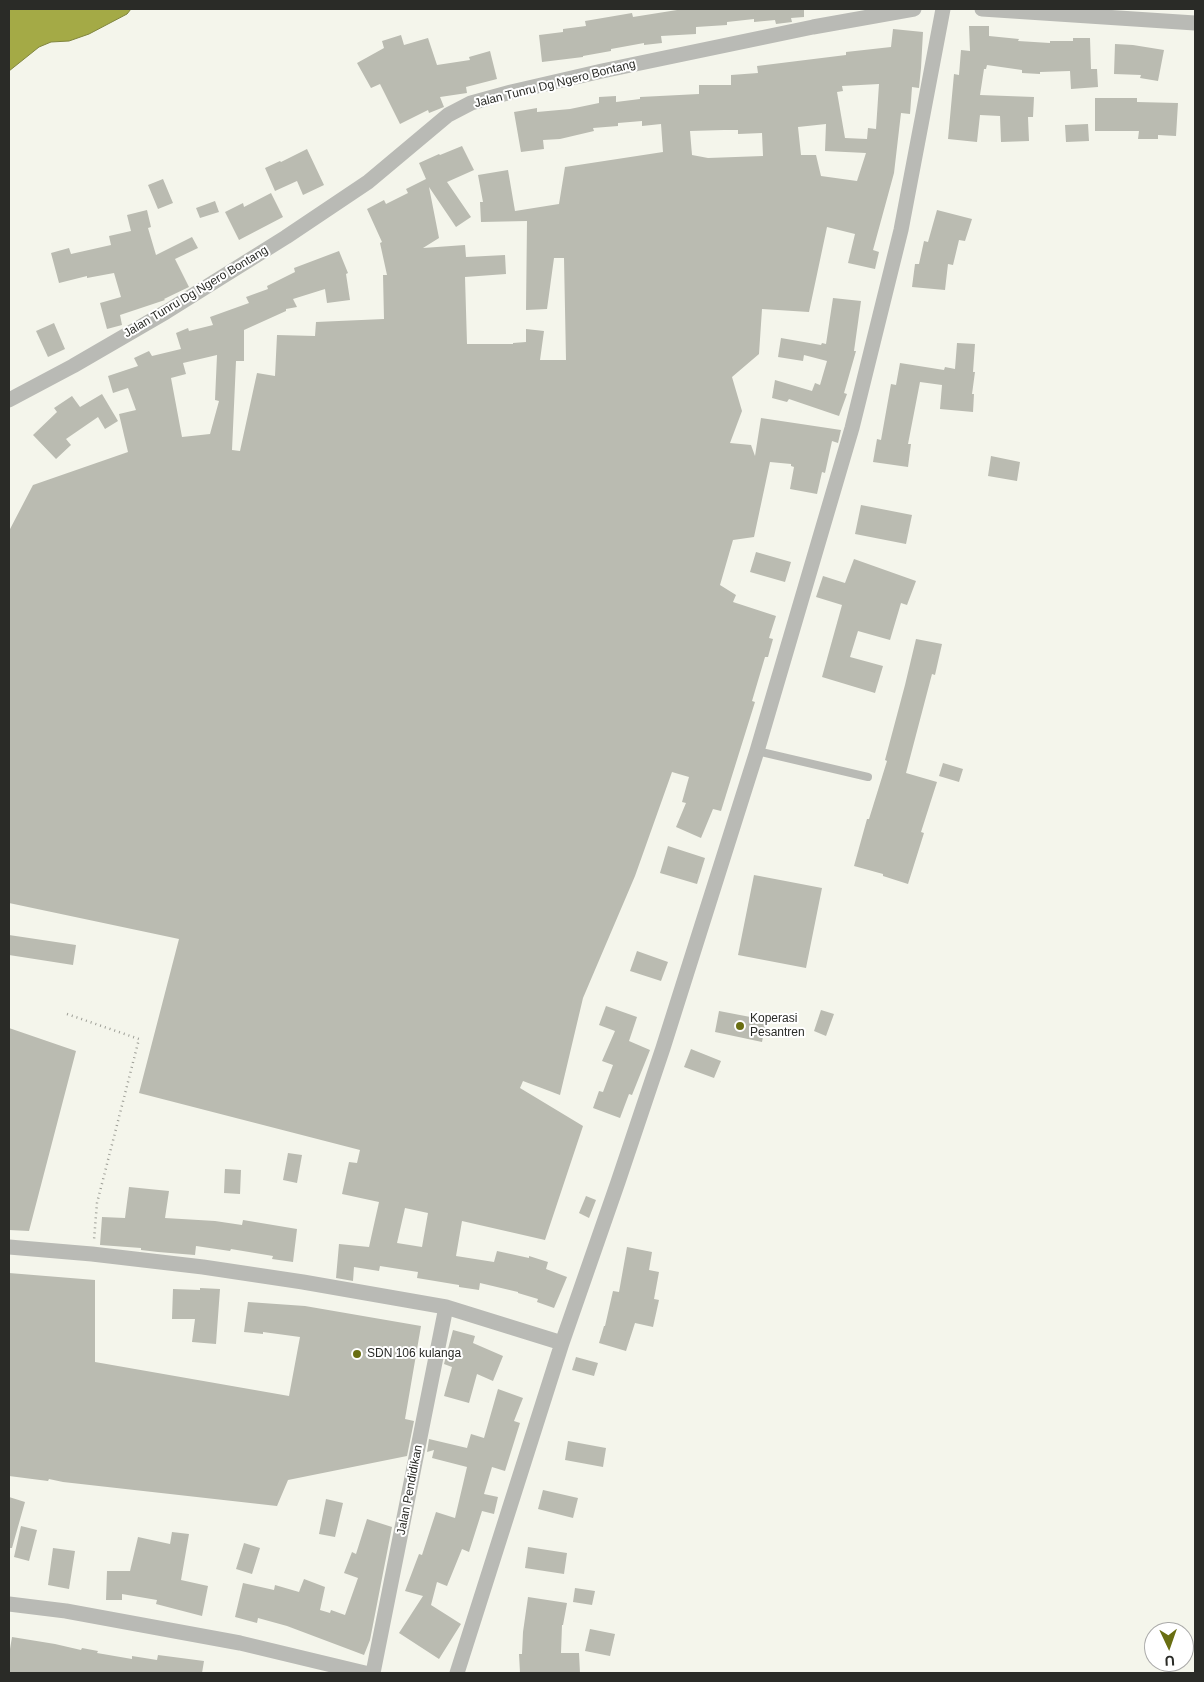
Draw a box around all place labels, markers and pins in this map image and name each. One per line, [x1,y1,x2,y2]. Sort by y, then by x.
place label: Koperasi Pesantren [750,1012,805,1040]
marker: Koperasi Pesantren [734,1020,746,1032]
place label: SDN 106 kulanga [367,1347,461,1361]
marker: SDN 106 kulanga [351,1348,363,1360]

